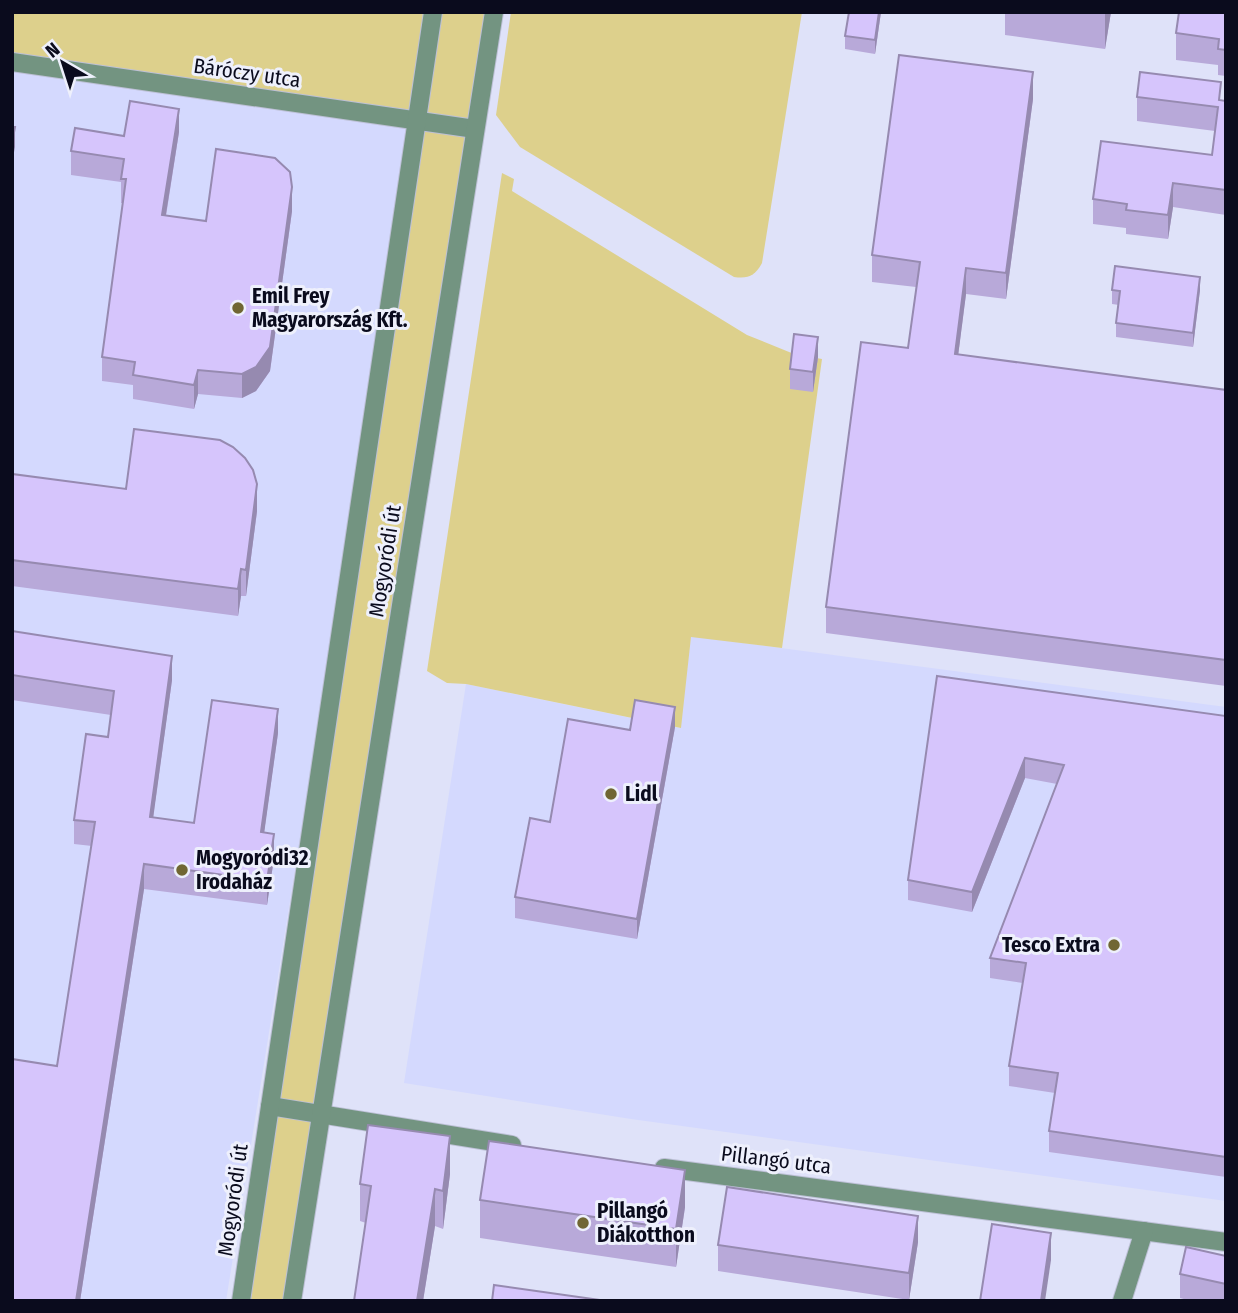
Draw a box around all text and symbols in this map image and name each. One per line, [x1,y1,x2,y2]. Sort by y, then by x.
north arrow [28,28,98,98]
text: N [41,38,64,63]
street label: Báróczy utca [192,53,302,93]
place label: Emil Frey Magyarország Kft. [252,283,408,333]
marker: Emil Frey Magyarország Kft. [230,300,246,316]
street label: Mogyoródi út [363,503,407,619]
place label: Lidl [625,781,658,807]
marker: Lidl [603,786,619,802]
place label: Mogyoródi32 Irodaház [196,845,309,895]
marker: Mogyoródi32 Irodaház [174,862,190,878]
place label: Tesco Extra [1002,932,1100,958]
marker: Tesco Extra [1106,937,1122,953]
street label: Pillangó utca [719,1140,833,1180]
street label: Mogyoródi út [212,1142,254,1258]
place label: Pillangó Diákotthon [597,1198,695,1248]
marker: Pillangó Diákotthon [575,1215,591,1231]

